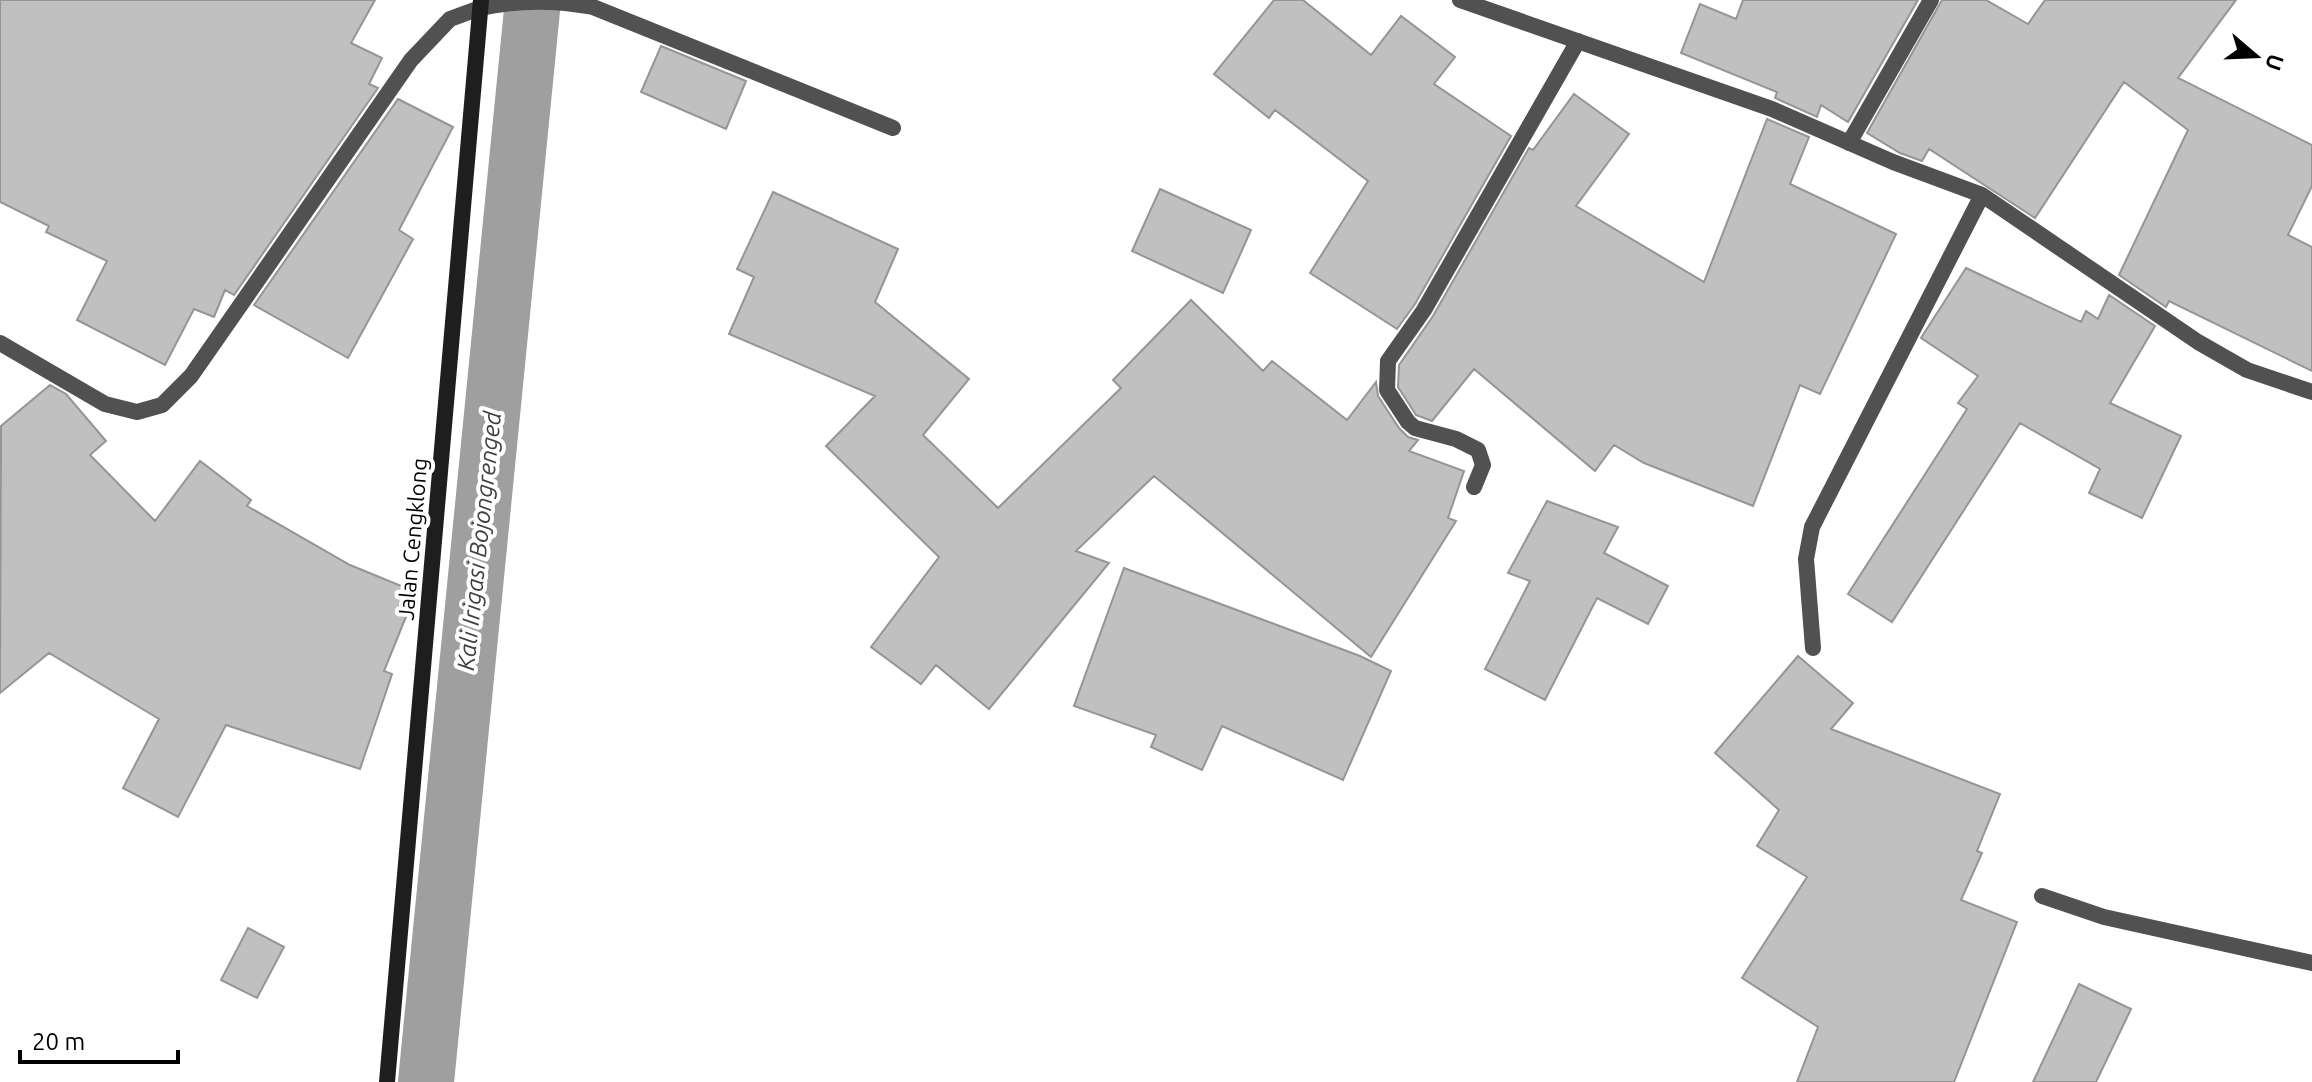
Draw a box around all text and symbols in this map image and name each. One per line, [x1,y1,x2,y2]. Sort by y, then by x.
north arrow [2216,16,2296,96]
text: U [2261,51,2290,74]
water label: Kali Irigasi Bojongrenged [452,410,506,672]
street label: Jalan Cengklong [392,457,432,621]
scale bar [20,1014,178,1064]
text: 20 m [32,1028,85,1055]

